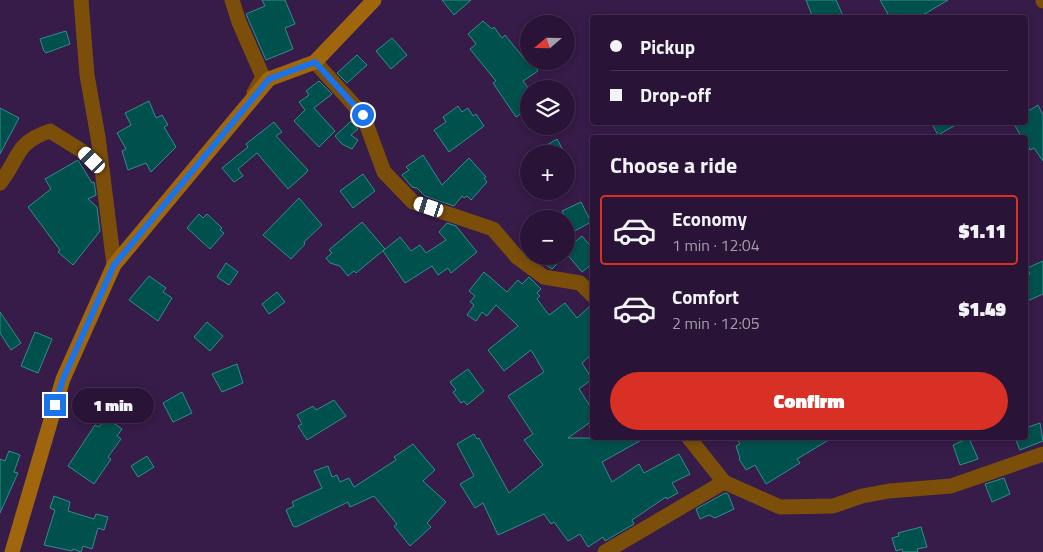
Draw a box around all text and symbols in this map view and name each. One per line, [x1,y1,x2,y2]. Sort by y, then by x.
north arrow [520,15,575,70]
map controls [520,15,575,265]
text: Pickup [640,32,695,61]
button: layers [520,80,575,135]
text: Drop-off [640,80,711,109]
route start [352,104,374,126]
car [75,144,108,176]
button: + [520,145,575,200]
text: Choose a ride [610,148,737,182]
car [412,195,445,219]
text: Economy [672,204,747,233]
icon: car [612,208,657,253]
button: − [520,210,575,265]
text: $1.11 [959,216,1006,245]
text: 1 min · 12:04 [672,233,760,257]
text: Comfort [672,282,739,311]
icon: car [612,286,657,331]
text: $1.49 [959,294,1006,323]
text: 2 min · 12:05 [672,311,760,335]
button: Confirm [610,372,1008,430]
callout: 1 min [72,388,155,422]
text: 1 min [93,393,133,417]
route end [44,394,66,416]

